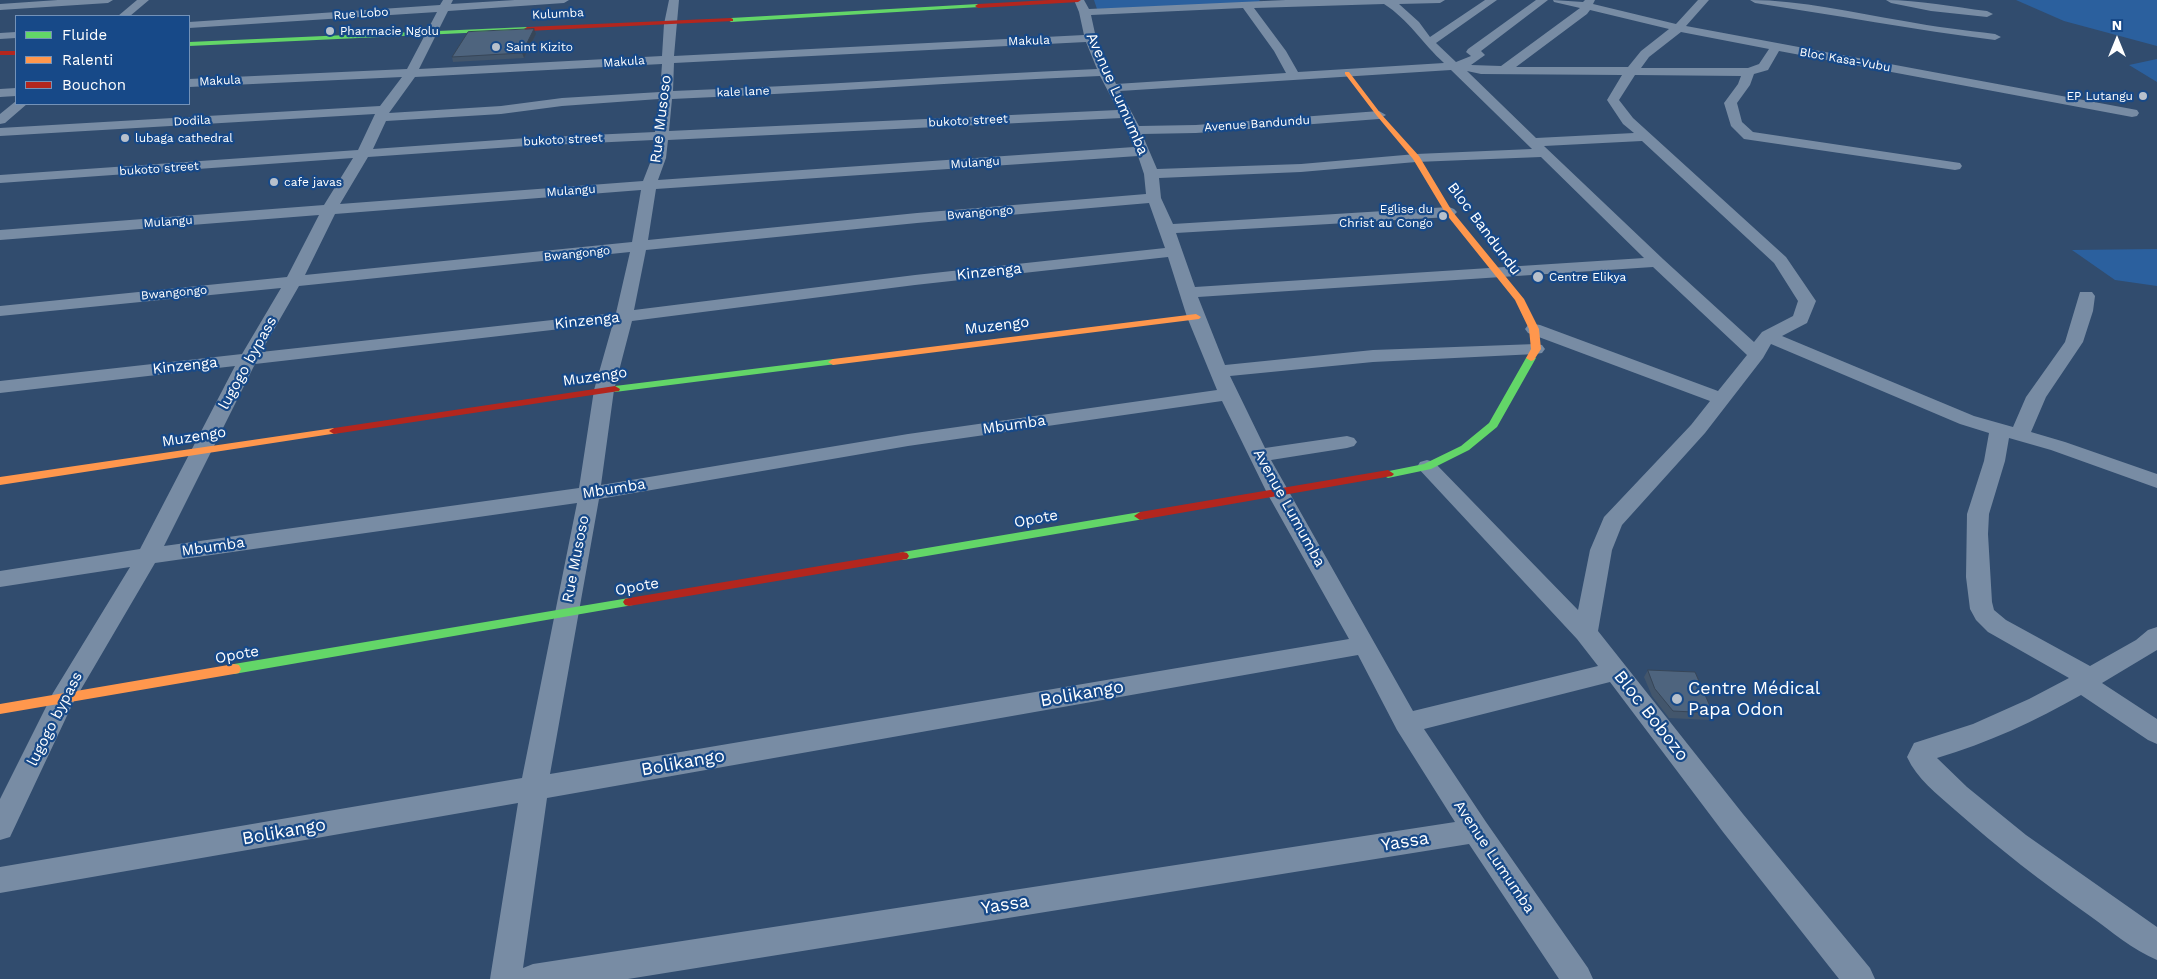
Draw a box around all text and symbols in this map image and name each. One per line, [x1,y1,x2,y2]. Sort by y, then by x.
street label: Rue Lobo [333,5,389,23]
street label: Kulumba [532,5,584,23]
legend [15,15,190,105]
north arrow [2092,15,2142,65]
text: N [2112,17,2122,33]
place label: Pharmacie Ngolu [340,24,439,38]
marker: Pharmacie Ngolu [324,25,336,37]
text: Fluide [62,26,107,44]
street label: Avenue Lumumba [1082,30,1152,158]
street label: Makula [1008,33,1050,49]
place label: Saint Kizito [506,40,573,54]
marker: Saint Kizito [490,41,502,53]
street label: Bloc Kasa-Vubu [1798,45,1892,75]
text: Ralenti [62,51,113,69]
street label: Makula [603,53,645,71]
street label: Makula [199,73,241,89]
street label: Rue Musoso [647,74,675,164]
text: Bouchon [62,76,126,94]
street label: kale lane [716,84,770,100]
place label: EP Lutangu [2066,89,2133,103]
marker: EP Lutangu [2137,90,2149,102]
street label: bukoto street [928,112,1008,130]
street label: Dodila [173,113,211,129]
street label: Avenue Bandundu [1204,113,1310,135]
place label: lubaga cathedral [135,131,233,145]
street label: bukoto street [523,131,603,149]
marker: lubaga cathedral [119,132,131,144]
street label: Mulangu [950,154,1000,172]
street label: bukoto street [119,159,199,179]
place label: cafe javas [284,175,342,189]
marker: cafe javas [268,176,280,188]
street label: Bloc Bandundu [1443,179,1525,279]
street label: Mulangu [546,182,596,200]
place label: Eglise du Christ au Congo [1339,202,1433,230]
street label: Bwangongo [946,203,1014,223]
marker: Eglise du Christ au Congo [1437,210,1449,222]
street label: Mulangu [143,213,193,231]
street label: Bwangongo [543,243,611,265]
street label: Kinzenga [956,260,1022,284]
marker: Centre Elikya [1531,270,1545,284]
place label: Centre Elikya [1549,270,1626,284]
street label: Bwangongo [140,283,208,303]
street label: Kinzenga [554,309,620,333]
street label: lugogo bypass [215,313,281,413]
street label: Muzengo [964,313,1030,339]
street label: Kinzenga [152,354,218,378]
street label: Muzengo [562,364,628,390]
street label: Mbumba [981,412,1047,438]
street label: Muzengo [161,423,227,451]
street label: Avenue Lumumba [1249,446,1329,570]
street label: Mbumba [581,475,647,503]
street label: Opote [1013,506,1059,532]
street label: Rue Musoso [559,514,593,604]
street label: Mbumba [180,534,246,560]
street label: Opote [614,574,660,600]
street label: Opote [214,642,260,668]
street label: Bloc Bobozo [1609,666,1693,766]
street label: lugogo bypass [23,669,87,769]
street label: Bolikango [1038,676,1126,712]
place label: Centre Médical Papa Odon [1688,678,1820,721]
marker: Centre Médical Papa Odon [1670,692,1684,706]
street label: Bolikango [639,745,727,781]
street label: Avenue Lumumba [1450,797,1538,917]
street label: Bolikango [240,814,328,850]
street label: Yassa [1380,828,1430,856]
street label: Yassa [980,891,1030,919]

